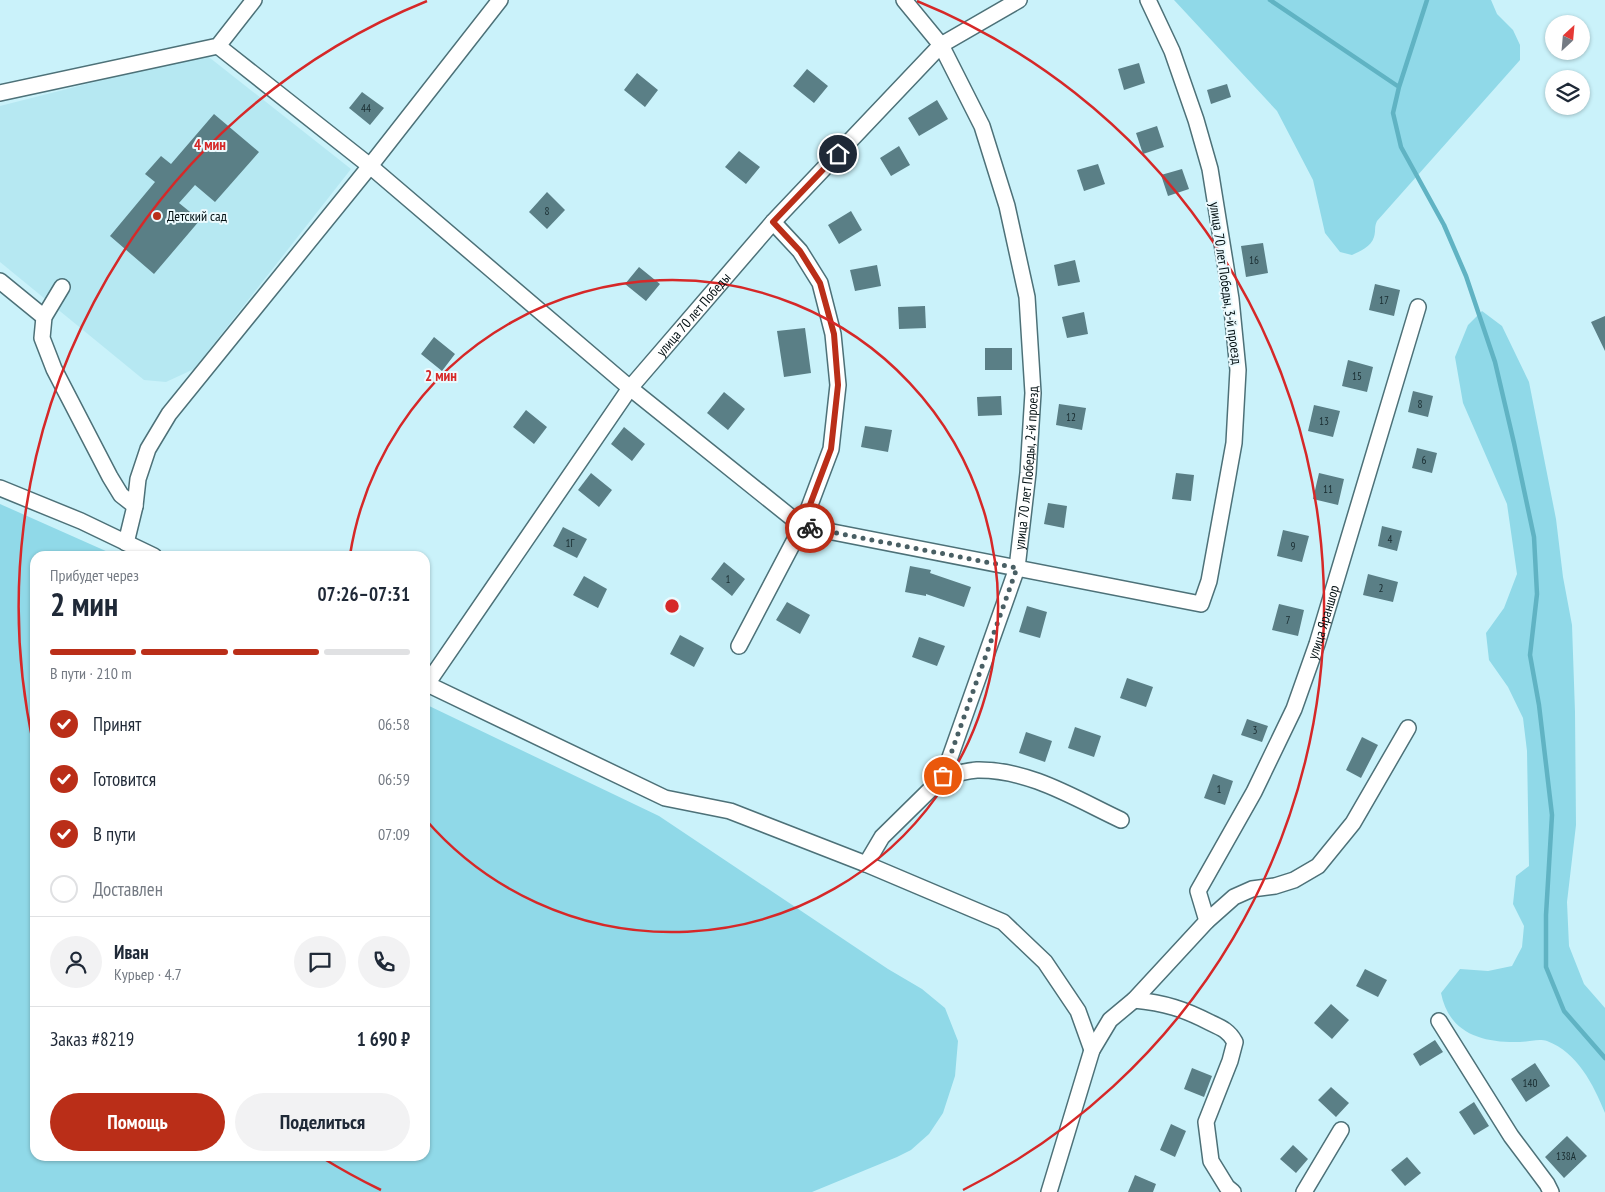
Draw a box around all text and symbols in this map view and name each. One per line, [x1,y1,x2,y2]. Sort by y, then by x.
north arrow [1545,15,1590,60]
map controls [1545,15,1590,115]
button: layers [1545,70,1590,115]
house number: 44 [361,101,371,115]
pin [817,133,859,175]
text: 4 мин [194,135,226,154]
icon: home [824,140,852,168]
street label: улица 70 лет Победы, 3-й проезд [1206,201,1246,365]
house number: 8 [545,204,550,218]
place label: Детский сад [167,207,227,225]
marker: Детский сад [151,210,163,222]
house number: 16 [1249,253,1259,267]
street label: улица 70 лет Победы [652,269,734,360]
house number: 17 [1379,293,1389,307]
text: 2 мин [425,366,457,385]
house number: 15 [1352,369,1362,383]
street label: улица 70 лет Победы, 2-й проезд [1010,386,1042,551]
house number: 8 [1418,397,1423,411]
house number: 12 [1066,410,1076,424]
house number: 13 [1319,414,1329,428]
house number: 6 [1422,453,1427,467]
house number: 11 [1323,482,1333,496]
courier [785,503,835,553]
icon: bike [796,514,824,542]
house number: 4 [1388,532,1393,546]
house number: 1Г [566,536,576,550]
house number: 9 [1291,539,1296,553]
text: Прибудет через [50,565,139,585]
house number: 1 [726,572,731,586]
house number: 2 [1379,581,1384,595]
text: 07:26–07:31 [317,582,410,606]
text: 2 мин [50,583,118,625]
street label: улица Яраншор [1303,583,1343,662]
centre of rings [663,597,681,615]
house number: 7 [1286,613,1291,627]
text: В пути · 210 m [50,663,132,683]
icon: check [50,710,78,738]
text: Принят [93,712,141,736]
text: 06:58 [378,714,410,734]
house number: 3 [1253,723,1258,737]
pin [922,755,964,797]
icon: bag [929,762,957,790]
icon: check [50,765,78,793]
text: Готовится [93,767,156,791]
text: 06:59 [378,769,410,789]
house number: 1 [1217,782,1222,796]
icon: check [50,820,78,848]
text: В пути [93,822,136,846]
text: 07:09 [378,824,410,844]
text: Доставлен [93,877,163,901]
button: person [50,936,102,988]
button: chat [294,936,346,988]
button: phone [358,936,410,988]
text: Иван [114,940,149,964]
text: Курьер · 4.7 [114,964,182,984]
text: Заказ #8219 [50,1027,134,1051]
text: 1 690 ₽ [357,1027,410,1051]
house number: 140 [1523,1076,1537,1090]
button: Помощь [50,1093,225,1151]
button: Поделиться [235,1093,410,1151]
house number: 138А [1556,1149,1577,1163]

